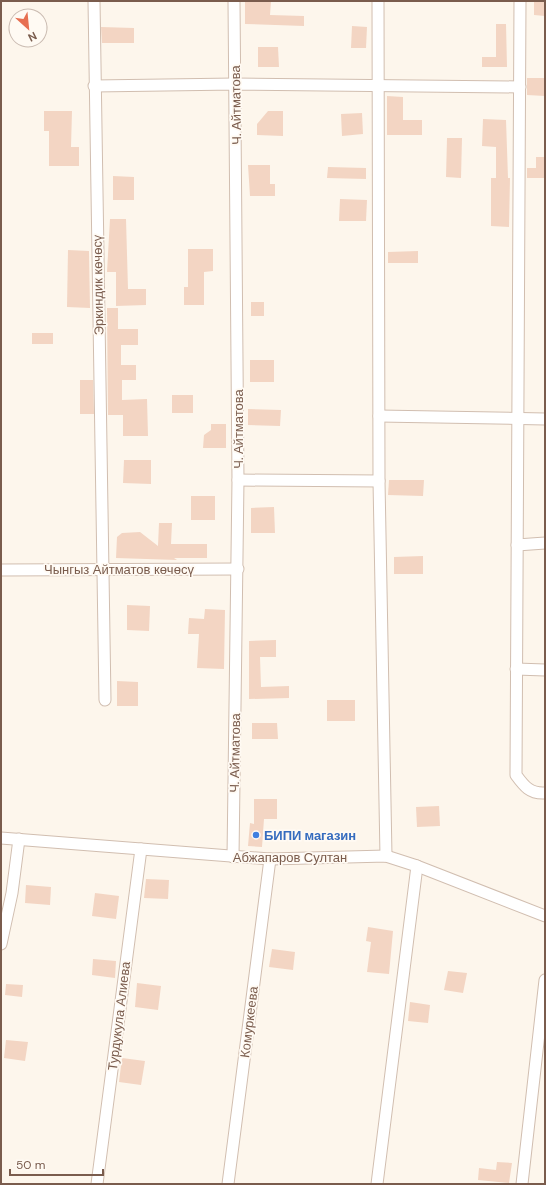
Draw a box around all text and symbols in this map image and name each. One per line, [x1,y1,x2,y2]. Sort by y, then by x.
north arrow [8,8,48,48]
text: N [26,29,39,45]
street label: Ч. Айтматова [227,64,245,145]
street label: Эркиндик көчөсү [89,234,107,335]
street label: Ч. Айтматова [230,388,247,469]
street label: Чынгыз Айтматов көчөсү [44,561,194,578]
street label: Ч. Айтматова [226,712,244,793]
place label: БИПИ магазин [264,827,356,844]
marker: БИПИ магазин [251,830,261,840]
street label: Абжапаров Султан [233,849,347,866]
street label: Турдукула Алиева [104,960,134,1071]
street label: Комуркеева [236,985,262,1059]
scale bar [10,1151,103,1177]
text: 50 m [16,1157,45,1173]

